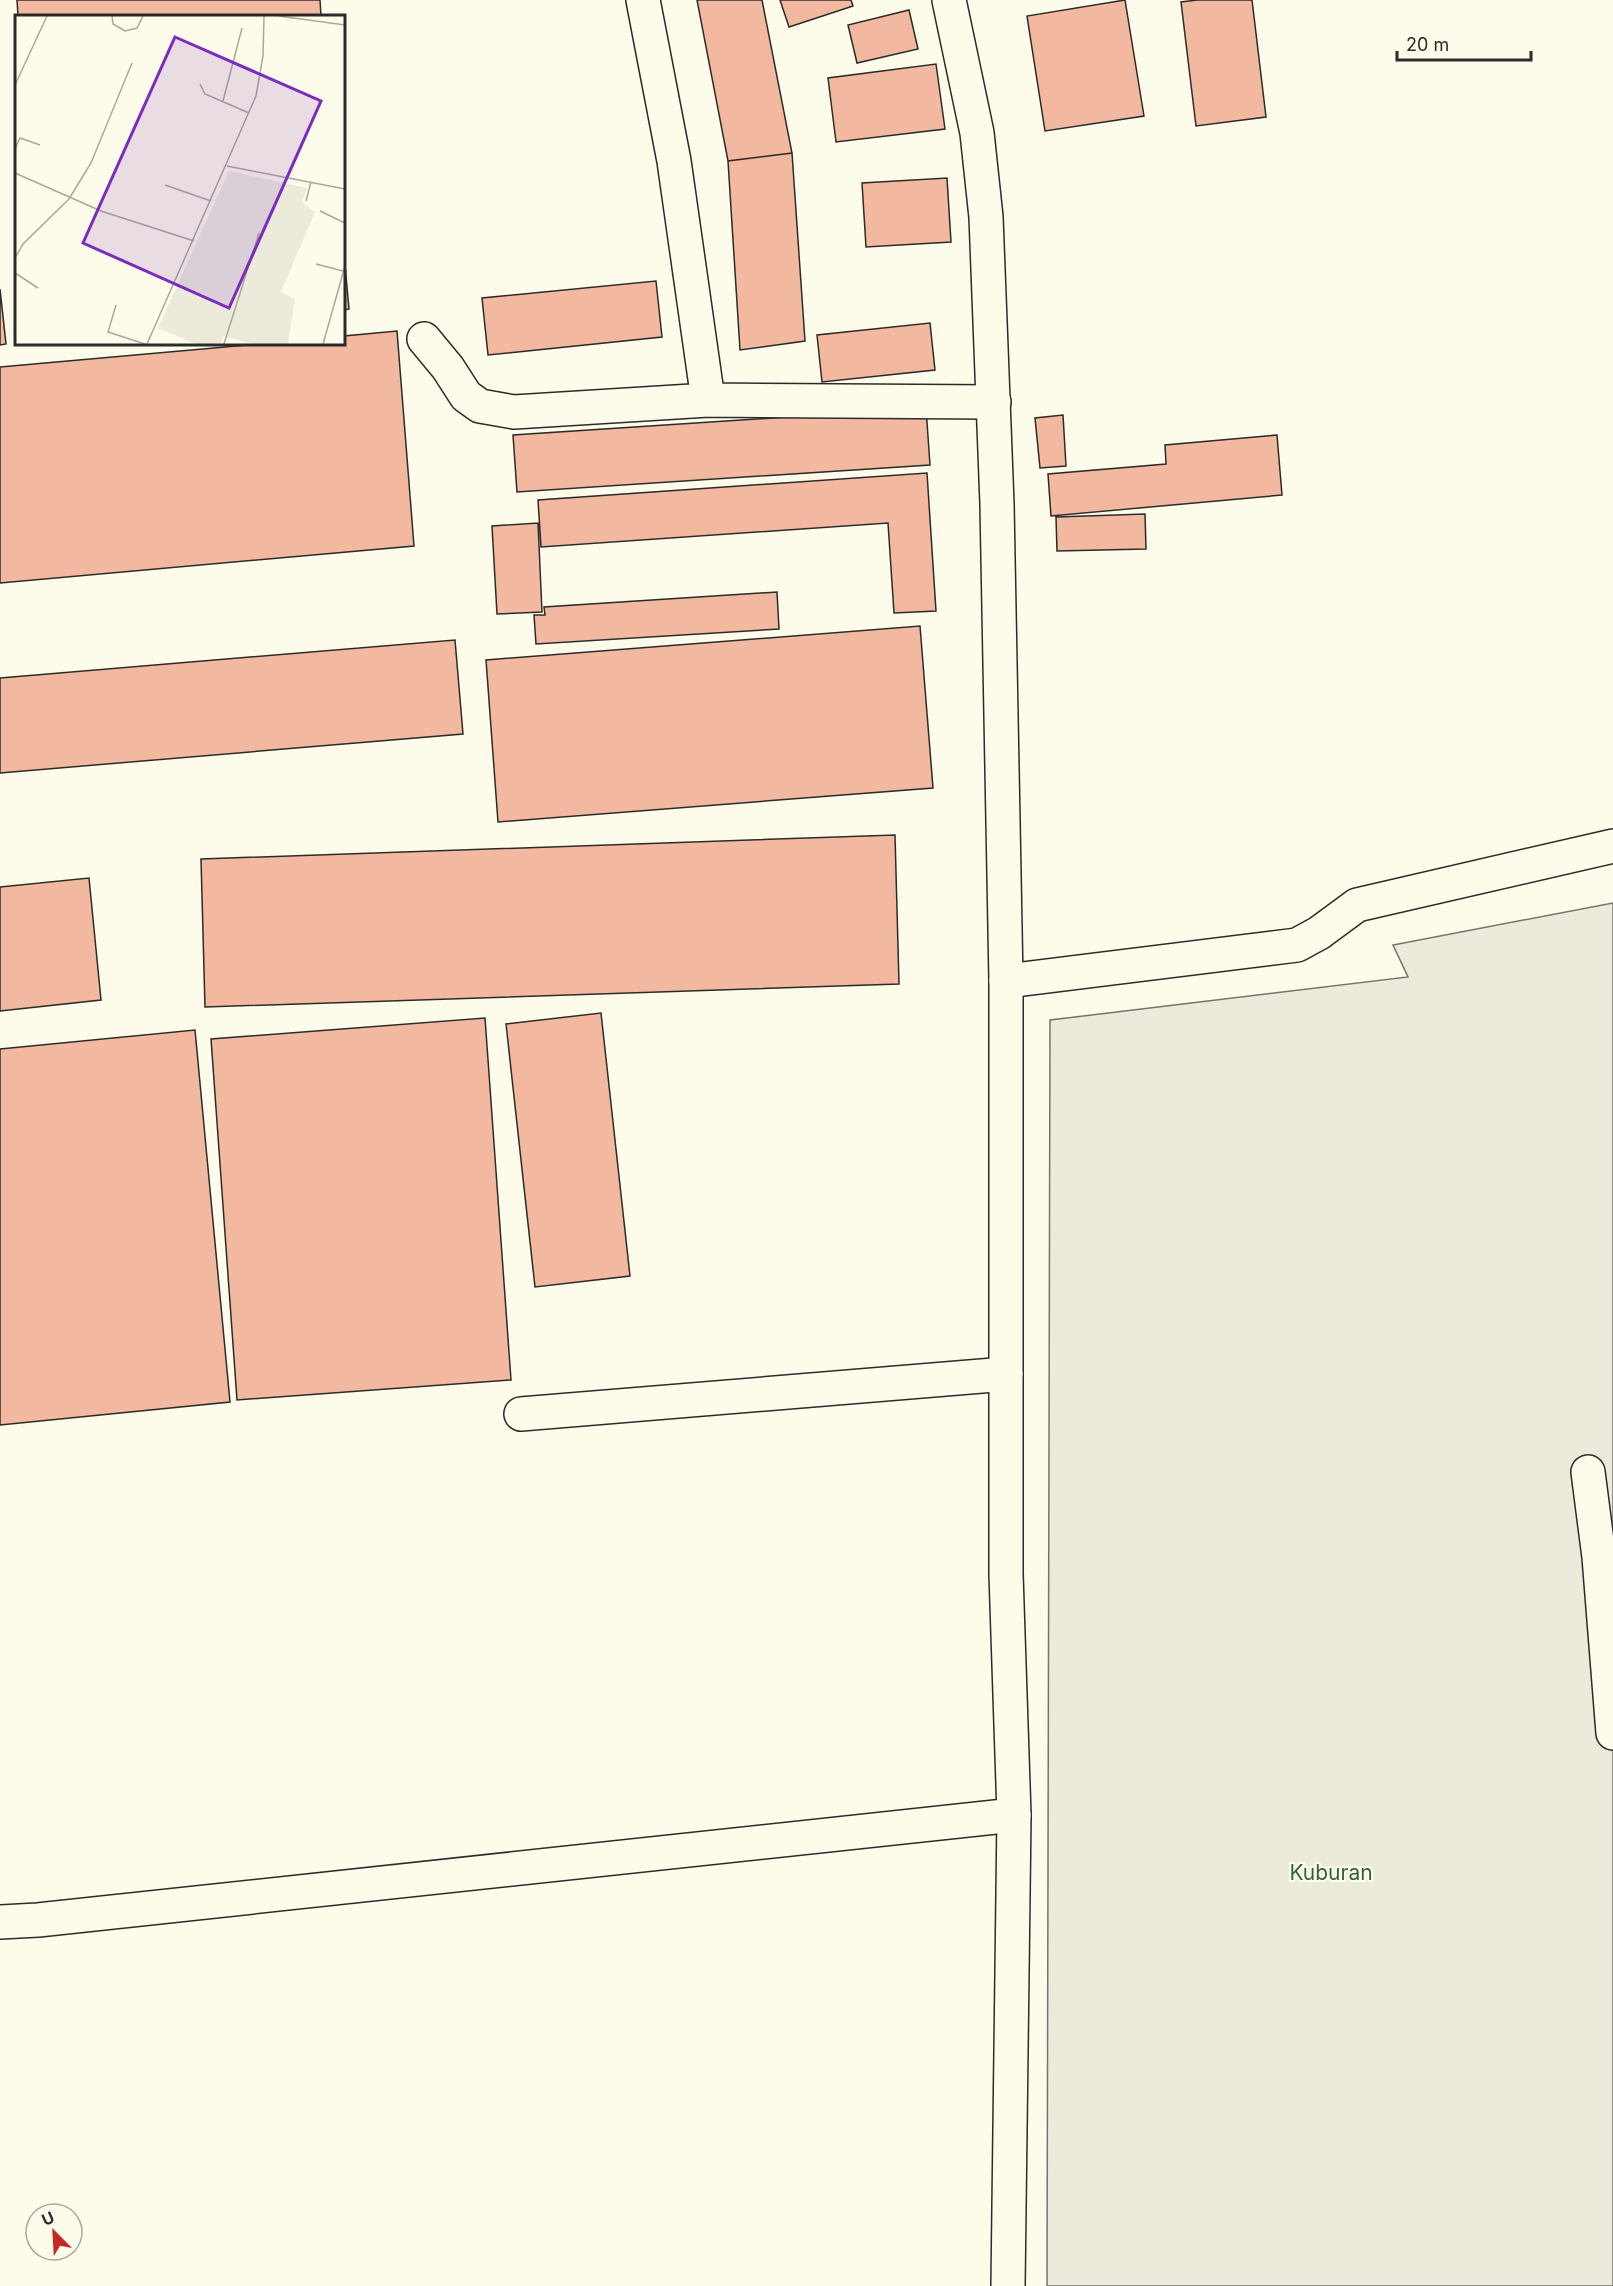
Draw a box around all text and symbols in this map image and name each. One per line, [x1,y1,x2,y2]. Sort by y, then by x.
inset map [15,15,345,345]
scale bar [1397,24,1530,62]
text: 20 m [1406,34,1449,55]
park label: Kuburan [1289,1860,1373,1885]
north arrow [24,2202,84,2262]
text: U [38,2207,57,2230]

